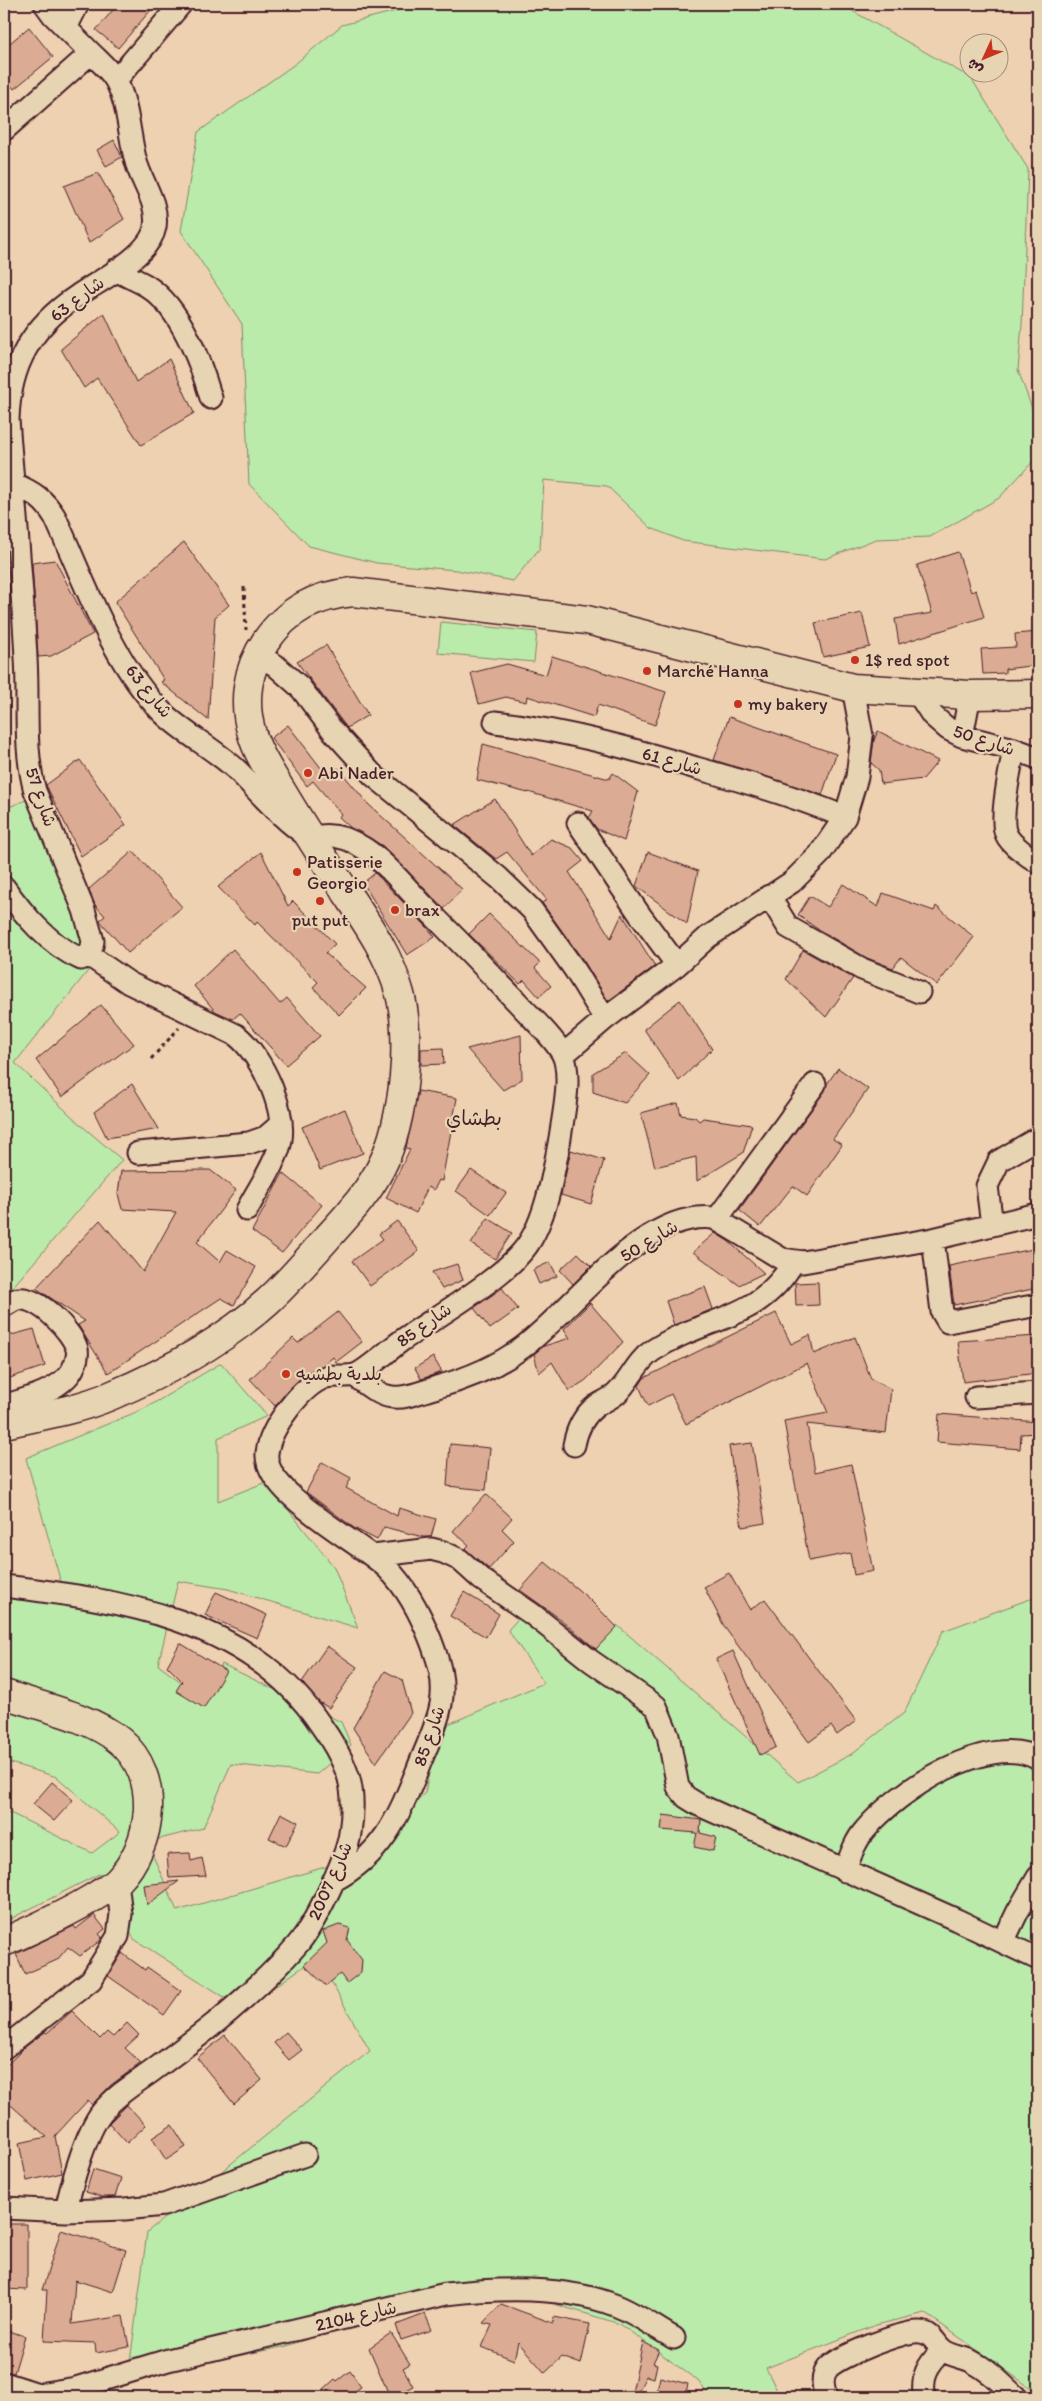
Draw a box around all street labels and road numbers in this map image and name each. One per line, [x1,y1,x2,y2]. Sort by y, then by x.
street label: شارع 63 [45,271,109,327]
street label: شارع 63 [120,660,177,723]
street label: شارع 50 [950,720,1018,761]
street label: شارع 61 [639,742,704,781]
street label: شارع 57 [20,764,61,830]
street label: شارع 50 [616,1215,682,1268]
street label: شارع 85 [392,1298,456,1353]
street label: شارع 85 [408,1703,450,1769]
street label: شارع 2007 [303,1838,358,1924]
street label: شارع 2104 [313,2296,399,2337]

